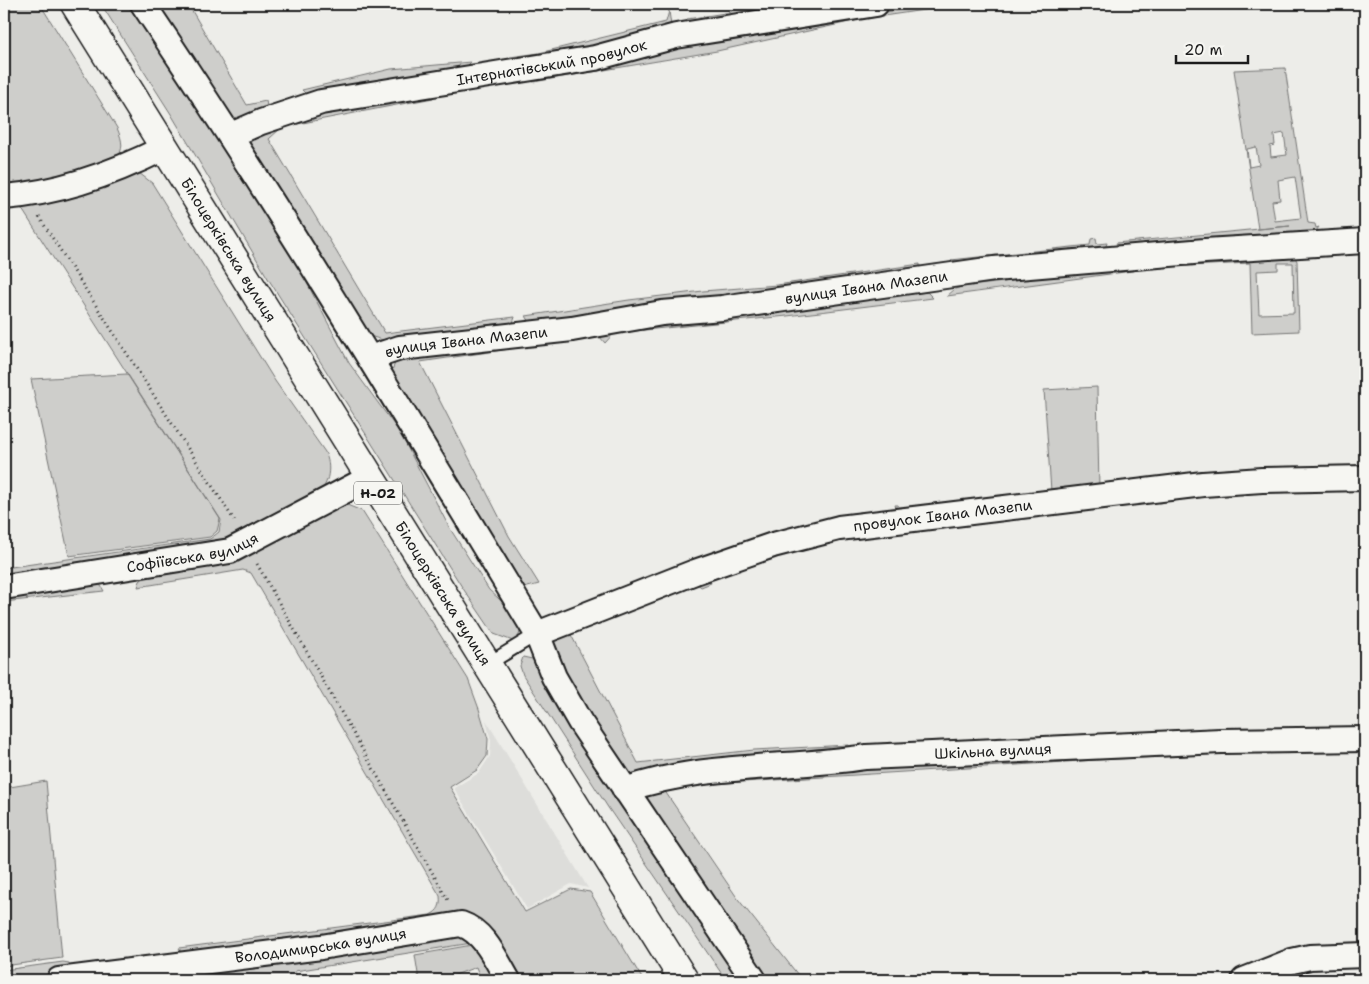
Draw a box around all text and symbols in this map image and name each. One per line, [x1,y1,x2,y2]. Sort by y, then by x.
scale bar [1176,32,1249,64]
street label: Інтернатівський провулок [455,34,649,90]
text: 20 m [1184,40,1223,60]
street label: Білоцерківська вулиця [176,174,281,326]
street label: вулиця Івана Мазепи [784,266,949,309]
street label: вулиця Івана Мазепи [382,322,549,362]
road number: Н-02 [354,482,402,504]
street label: провулок Івана Мазепи [852,495,1034,536]
street label: Білоцерківська вулиця [390,518,495,670]
street label: Софіївська вулиця [125,528,262,577]
street label: Шкільна вулиця [934,739,1052,764]
street label: Володимирська вулиця [234,923,408,968]

